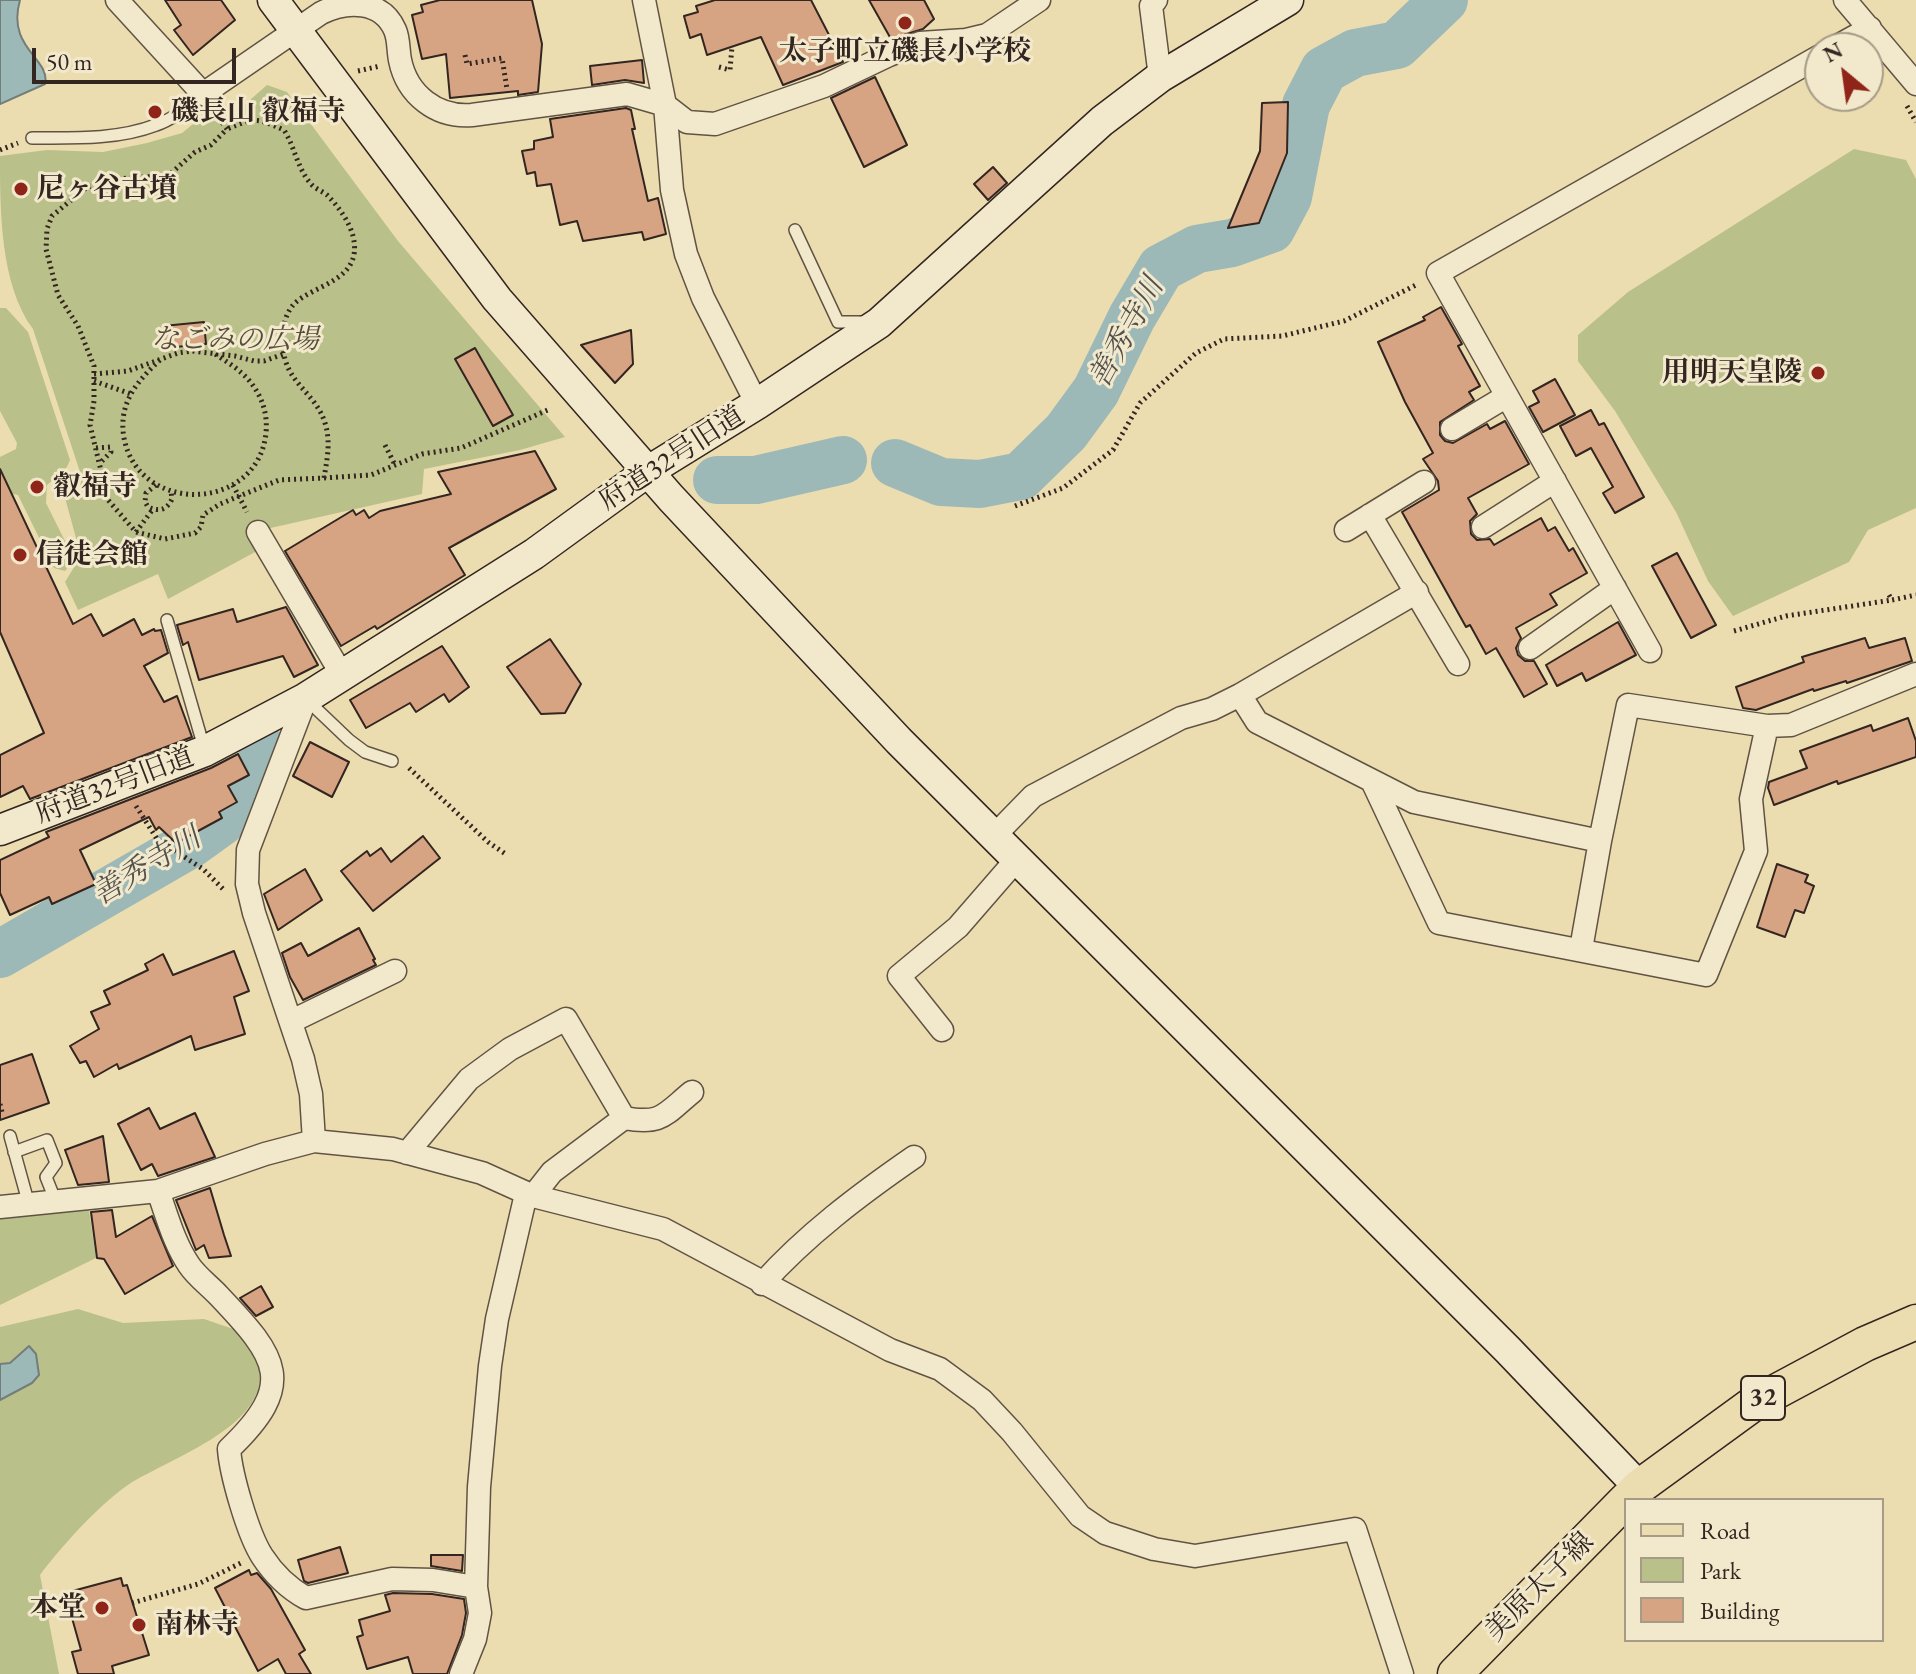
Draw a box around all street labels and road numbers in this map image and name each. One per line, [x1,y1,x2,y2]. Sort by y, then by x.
street label: 府道32号旧道 [593,399,751,519]
street label: 府道32号旧道 [31,740,199,832]
road number: 32 [1741,1376,1785,1420]
street label: 美原太子線 [1479,1526,1601,1648]

